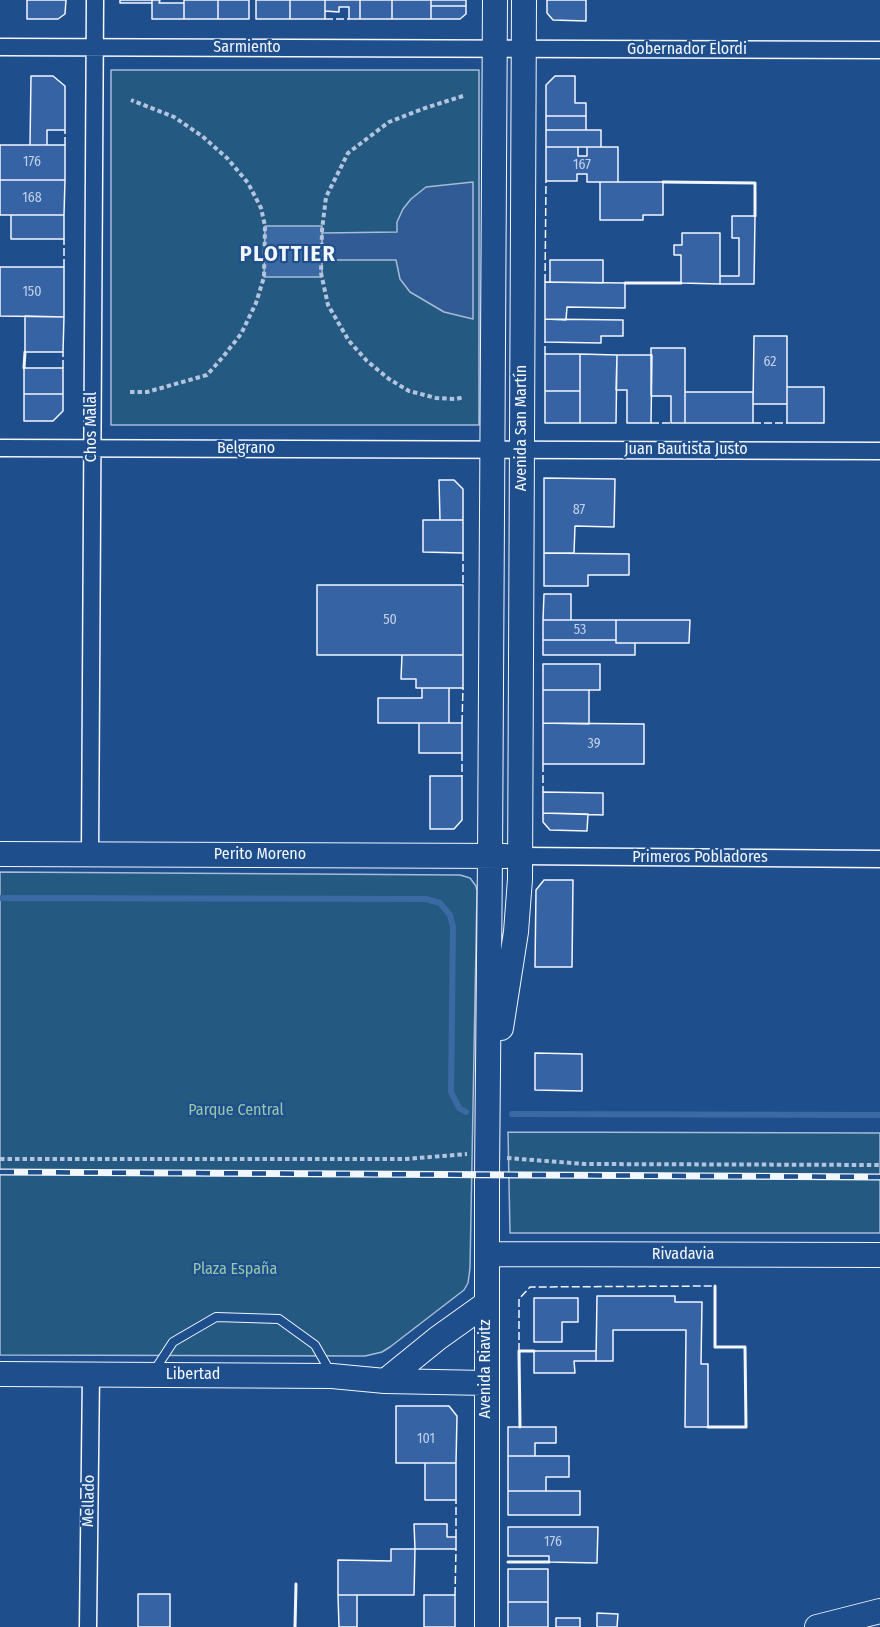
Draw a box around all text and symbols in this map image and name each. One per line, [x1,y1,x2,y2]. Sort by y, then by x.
street label: Sarmiento [213,38,281,58]
street label: Gobernador Elordi [627,40,747,60]
house number: 176 [23,154,41,170]
house number: 167 [573,157,591,173]
house number: 168 [22,190,42,206]
district label: PLOTTIER [240,242,336,268]
house number: 150 [22,284,42,300]
house number: 62 [764,354,776,370]
street label: Avenida San Martín [512,365,532,491]
street label: Chos Malal [82,392,102,462]
street label: Belgrano [217,439,275,459]
street label: Juan Bautista Justo [624,440,748,460]
house number: 87 [573,502,585,518]
house number: 50 [383,612,397,628]
house number: 53 [574,622,586,638]
house number: 39 [588,736,600,752]
street label: Perito Moreno [214,845,306,865]
street label: Primeros Pobladores [632,848,768,868]
park label: Parque Central [188,1101,284,1121]
street label: Rivadavia [652,1245,714,1265]
park label: Plaza España [193,1260,277,1280]
street label: Avenida Riavitz [476,1319,496,1419]
street label: Libertad [166,1365,220,1385]
house number: 101 [417,1431,435,1447]
street label: Mellado [79,1475,99,1527]
house number: 176 [544,1534,562,1550]

